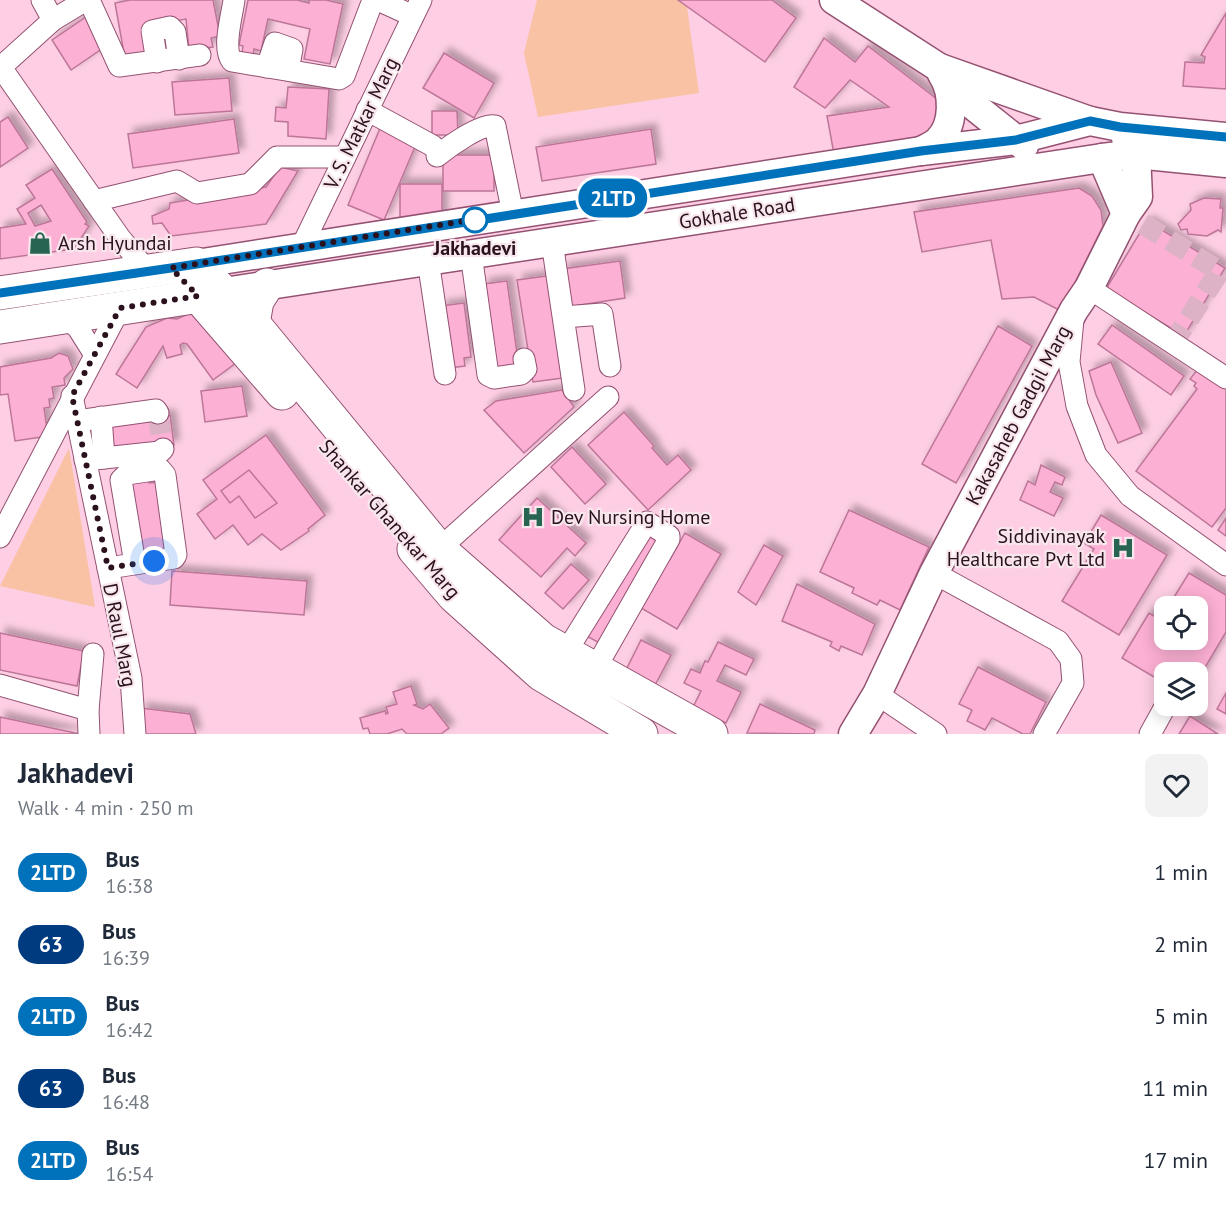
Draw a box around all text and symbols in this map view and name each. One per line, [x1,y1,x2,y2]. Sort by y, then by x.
street label: V. S. Matkar Marg [317,53,404,194]
line badge: 2LTD [571,178,655,218]
text: 2LTD [590,185,636,212]
street label: Gokhale Road [677,191,797,235]
marker: Jakhadevi [462,207,488,233]
shop icon: Arsh Hyundai [27,230,53,256]
place label: Arsh Hyundai [58,230,172,256]
place label: Jakhadevi [433,235,516,261]
street label: Kakasaheb Gadgil Marg [960,321,1076,509]
street label: Shankar Ghanekar Marg [314,434,466,604]
hospital icon: Dev Nursing Home [520,504,546,530]
place label: Dev Nursing Home [551,504,710,530]
place label: Siddivinayak Healthcare Pvt Ltd [947,523,1105,572]
hospital icon: Siddivinayak Healthcare Pvt Ltd [1110,535,1136,561]
your location [139,546,169,576]
street label: D Raul Marg [97,581,143,689]
map controls [1154,596,1208,716]
button: locate [1154,596,1208,650]
button: layers [1154,662,1208,716]
text: Jakhadevi [18,754,134,791]
button: heart [1145,754,1208,817]
text: Walk · 4 min · 250 m [18,795,194,821]
text: Bus [105,845,140,873]
text: 1 min [1154,858,1208,886]
text: 2LTD [30,859,75,886]
text: 16:38 [105,873,153,899]
text: Bus [102,917,136,945]
text: 2 min [1154,930,1208,958]
text: 63 [39,931,63,958]
text: 16:39 [102,945,150,971]
text: Bus [105,989,140,1017]
text: 5 min [1154,1002,1208,1030]
text: 2LTD [30,1003,75,1030]
text: 16:42 [105,1017,153,1043]
text: Bus [102,1061,136,1089]
text: 11 min [1142,1074,1208,1102]
text: 63 [39,1075,63,1102]
text: 16:48 [102,1089,150,1115]
text: Bus [105,1133,140,1161]
text: 17 min [1144,1146,1208,1174]
text: 2LTD [30,1147,75,1174]
text: 16:54 [105,1161,153,1187]

